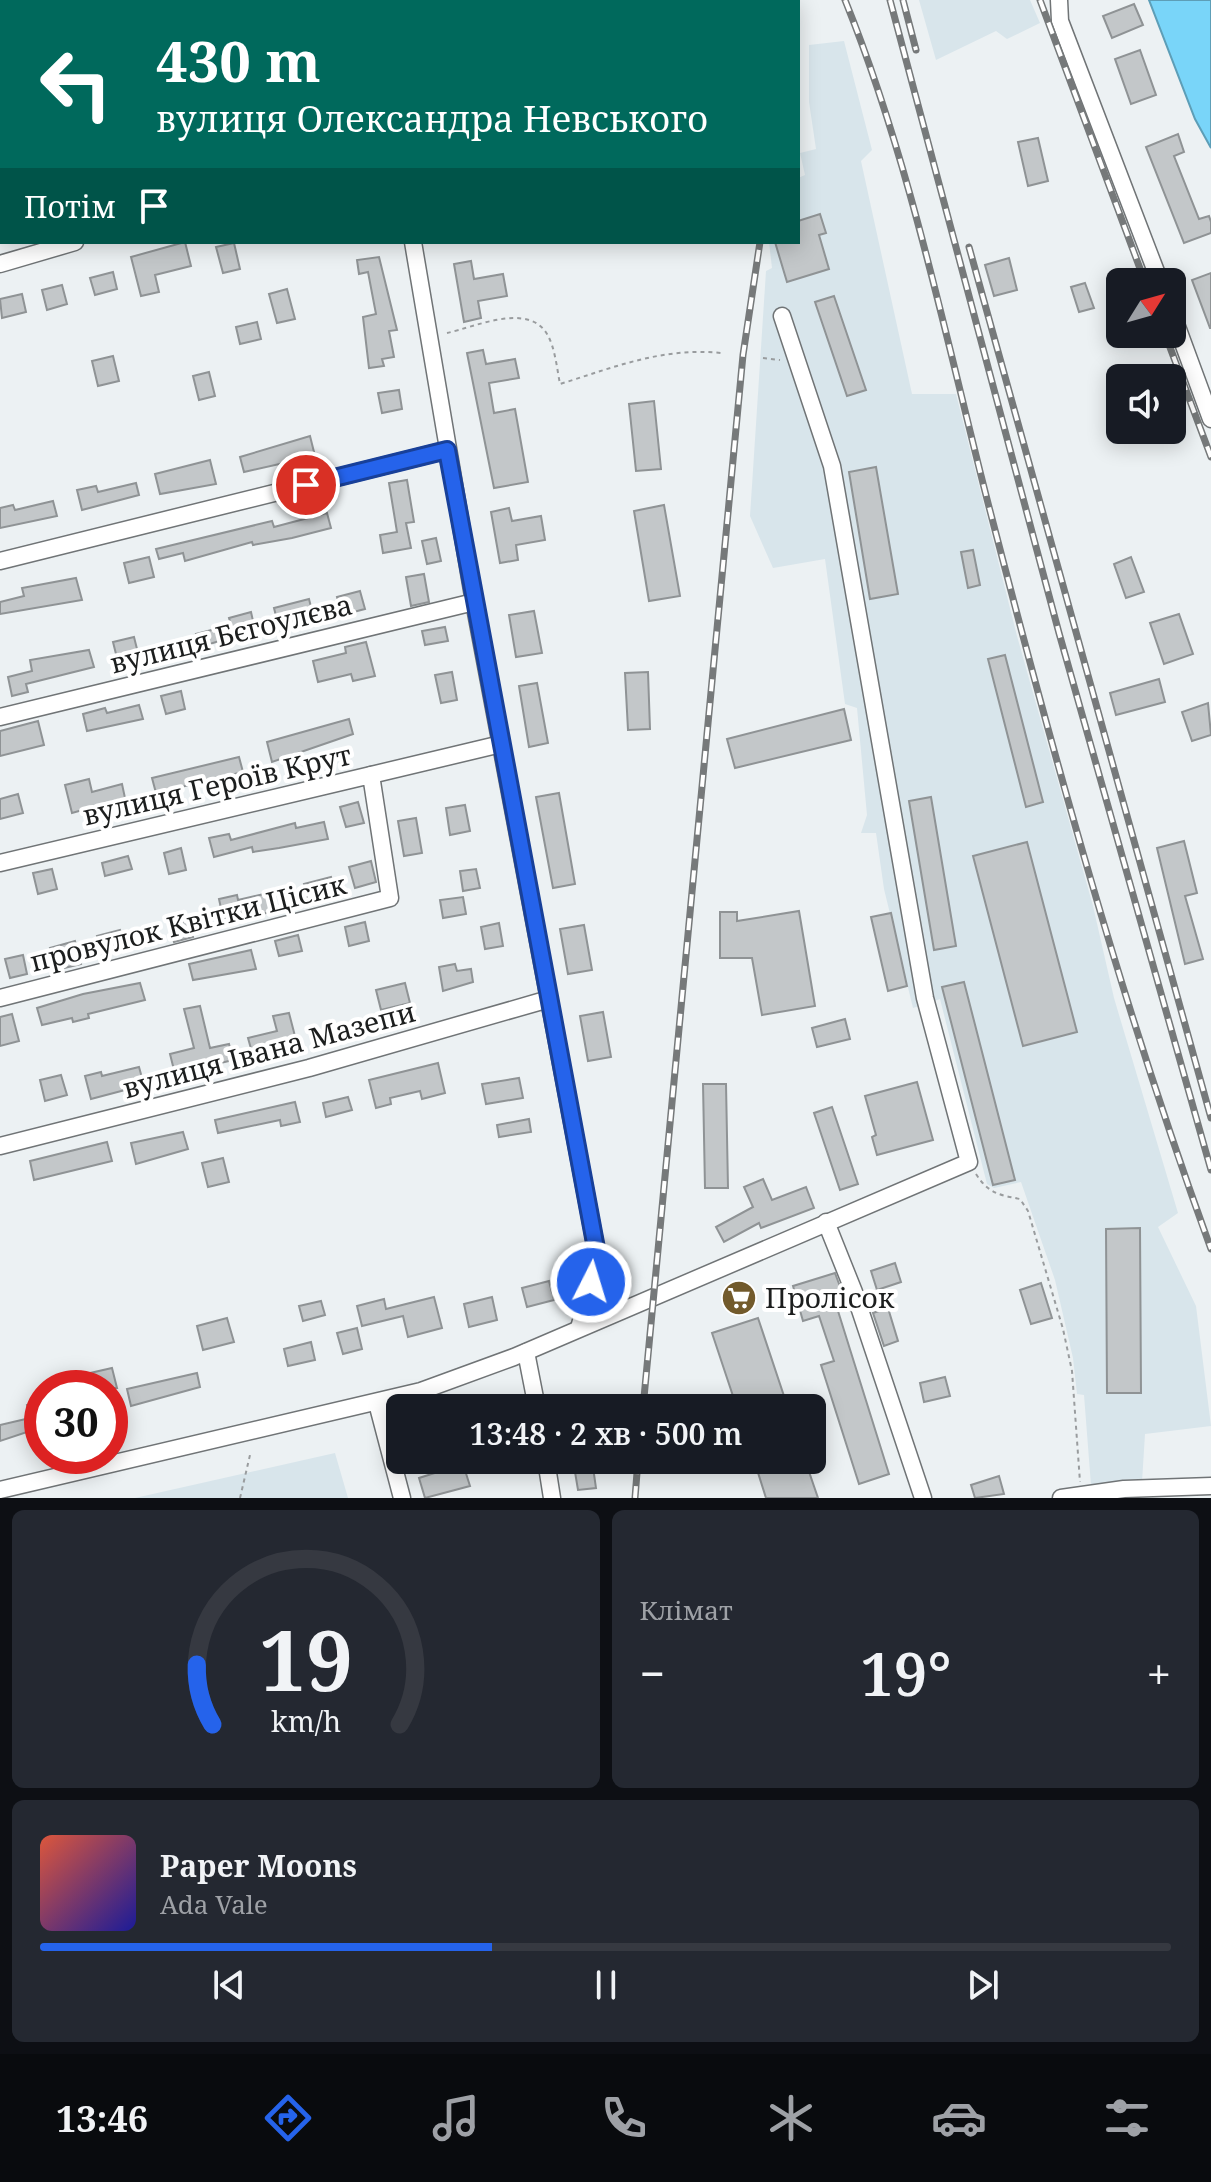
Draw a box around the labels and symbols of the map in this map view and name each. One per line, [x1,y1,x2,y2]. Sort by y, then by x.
north arrow [1106,268,1186,348]
pin [272,451,340,519]
street label: вулиця Бєгоулєва [106,585,356,682]
street label: вулиця Героїв Крут [79,735,355,833]
street label: провулок Квітки Цісик [26,864,350,980]
street label: вулиця Івана Мазепи [118,992,419,1106]
position arrow [549,1240,633,1324]
place label: Пролісок [765,1278,895,1316]
supermarket icon: Пролісок [720,1279,758,1317]
speed limit sign: 30 [24,1370,128,1474]

